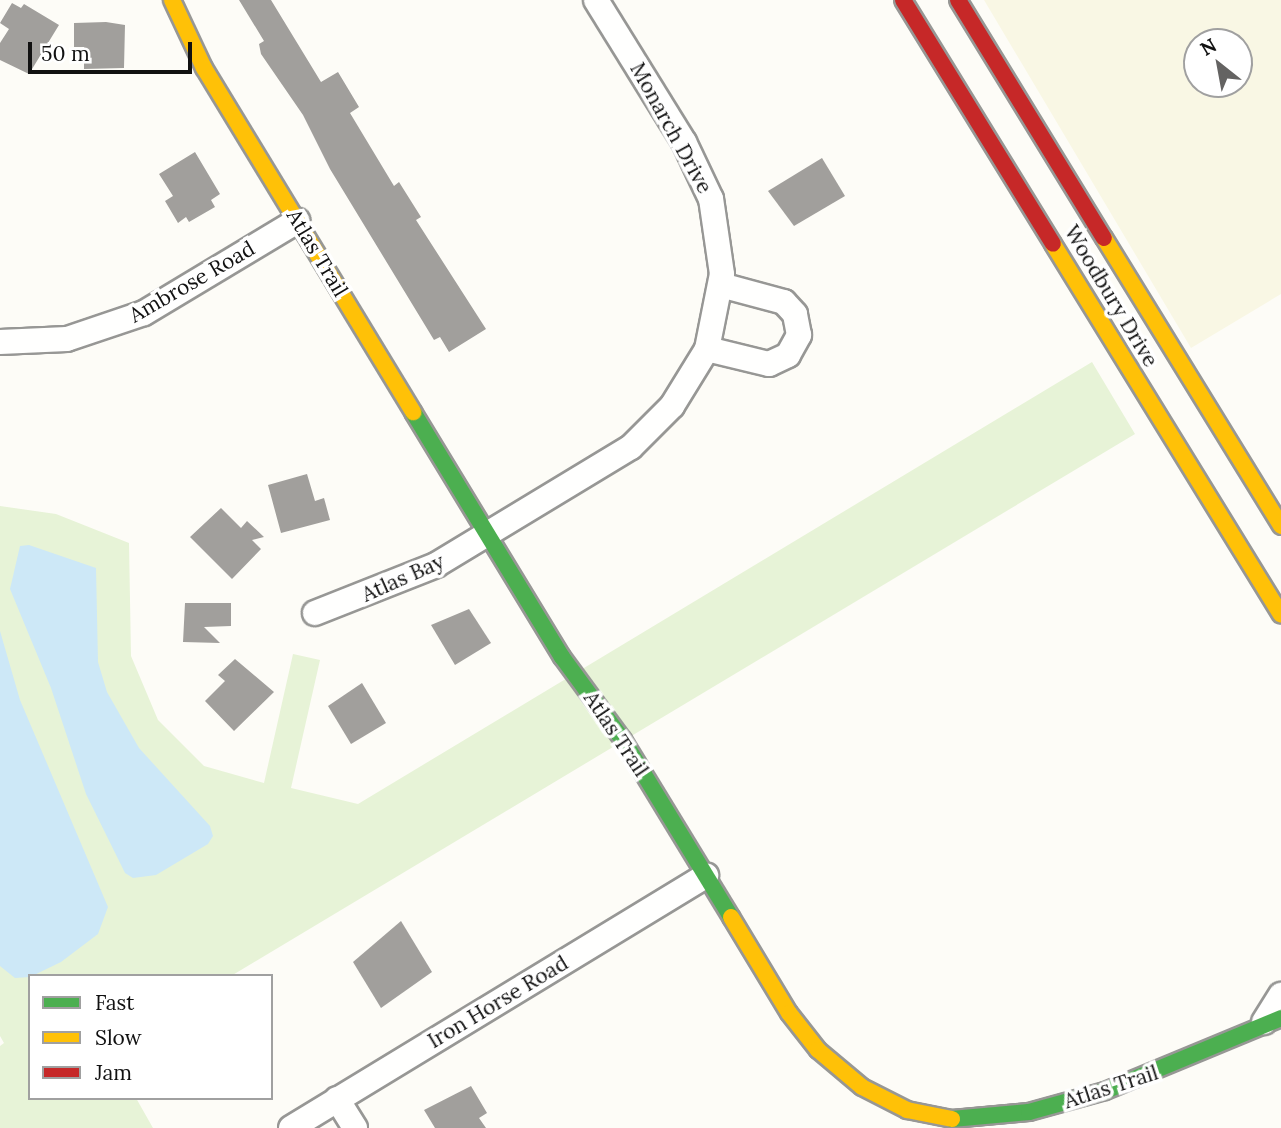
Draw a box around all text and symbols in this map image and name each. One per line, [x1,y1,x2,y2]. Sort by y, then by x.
scale bar [32,28,196,72]
north arrow [1183,28,1253,98]
text: N [1196,33,1221,61]
text: 50 m [41,40,90,67]
street label: Monarch Drive [625,58,717,198]
street label: Atlas Trail [281,205,353,301]
street label: Woodbury Drive [1059,221,1163,371]
street label: Ambrose Road [125,236,259,328]
street label: Atlas Bay [358,549,448,607]
street label: Atlas Trail [578,687,654,781]
street label: Iron Horse Road [423,950,573,1054]
legend [28,974,273,1100]
text: Fast [95,989,134,1016]
text: Slow [95,1024,142,1051]
text: Jam [95,1059,132,1086]
street label: Atlas Trail [1061,1060,1161,1114]

